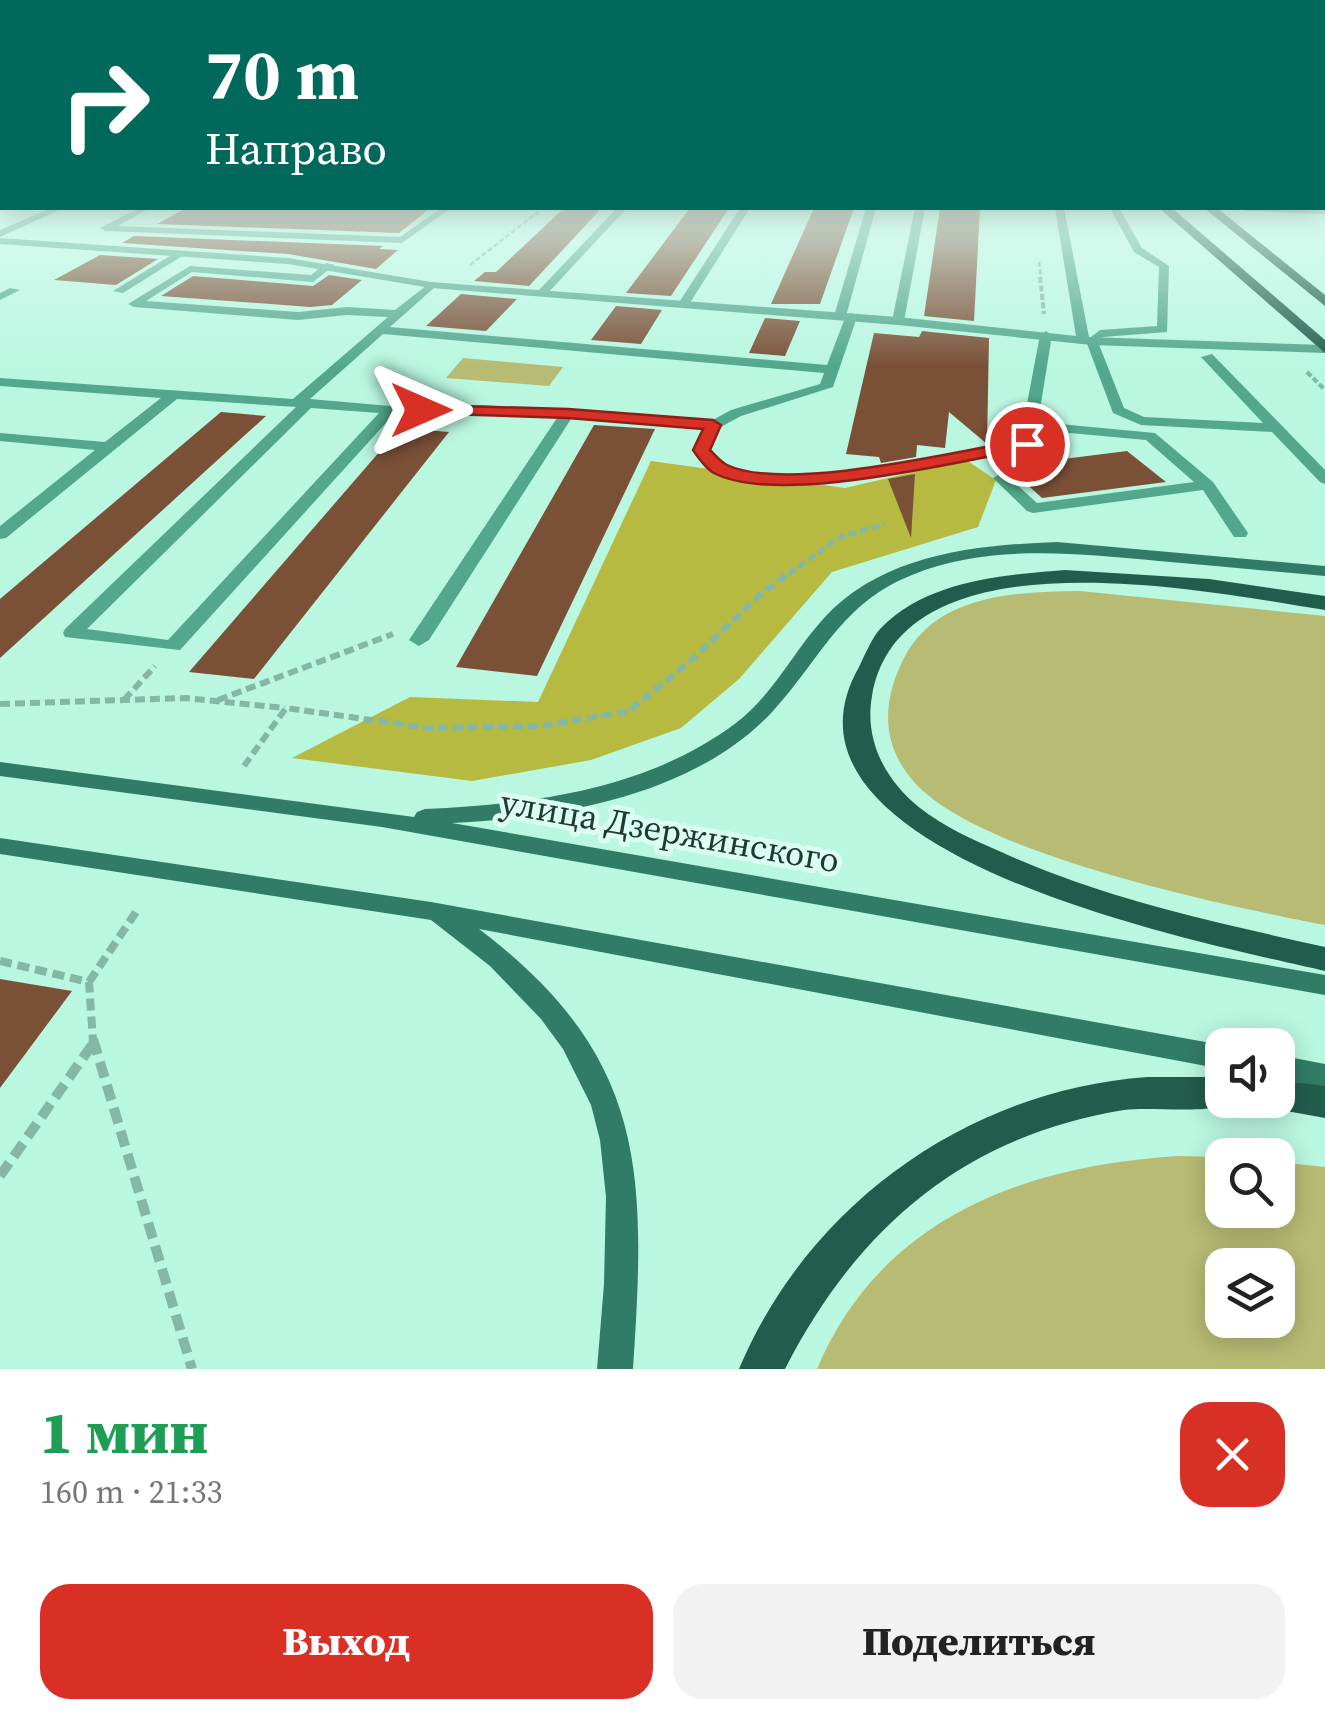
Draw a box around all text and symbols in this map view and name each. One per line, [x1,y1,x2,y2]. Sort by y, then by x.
text: 70 m [205,26,359,122]
icon: right [40,40,170,170]
text: Направо [205,117,387,179]
position arrow [369,358,473,462]
pin [985,402,1070,487]
icon: arrive [1000,417,1055,472]
street label: улица Дзержинского [497,778,843,884]
map controls [1205,1028,1295,1338]
button: sound [1205,1028,1295,1118]
button: search [1205,1138,1295,1228]
button: layers [1205,1248,1295,1338]
text: 1 мин [40,1391,208,1473]
button: close [1180,1402,1285,1507]
text: 160 m · 21:33 [40,1470,222,1514]
button: Выход [40,1584,653,1699]
button: Поделиться [673,1584,1285,1699]

